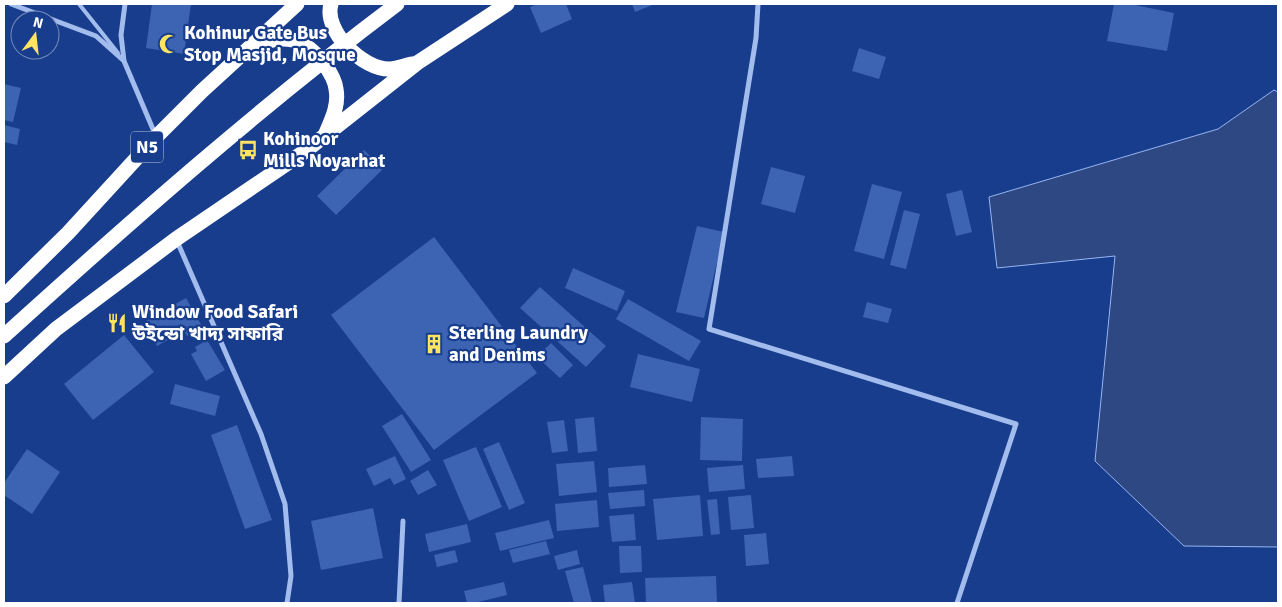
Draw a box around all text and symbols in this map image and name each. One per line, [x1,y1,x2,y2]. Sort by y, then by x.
north arrow [10,10,60,60]
text: N [31,13,45,32]
place label: Kohinur Gate Bus Stop Masjid, Mosque [184,21,356,67]
mosque icon: Kohinur Gate Bus Stop Masjid, Mosque [158,33,180,55]
place label: Kohinoor Mills Noyarhat [263,127,385,173]
road number: N5 [131,132,163,162]
bus stop icon: Kohinoor Mills Noyarhat [237,139,259,161]
place label: Window Food Safari উইন্ডো খাদ্য সাফারি [131,300,298,346]
restaurant icon: Window Food Safari উইন্ডো খাদ্য সাফারি [106,312,128,334]
place label: Sterling Laundry and Denims [449,321,589,367]
building icon: Sterling Laundry and Denims [423,333,445,355]

